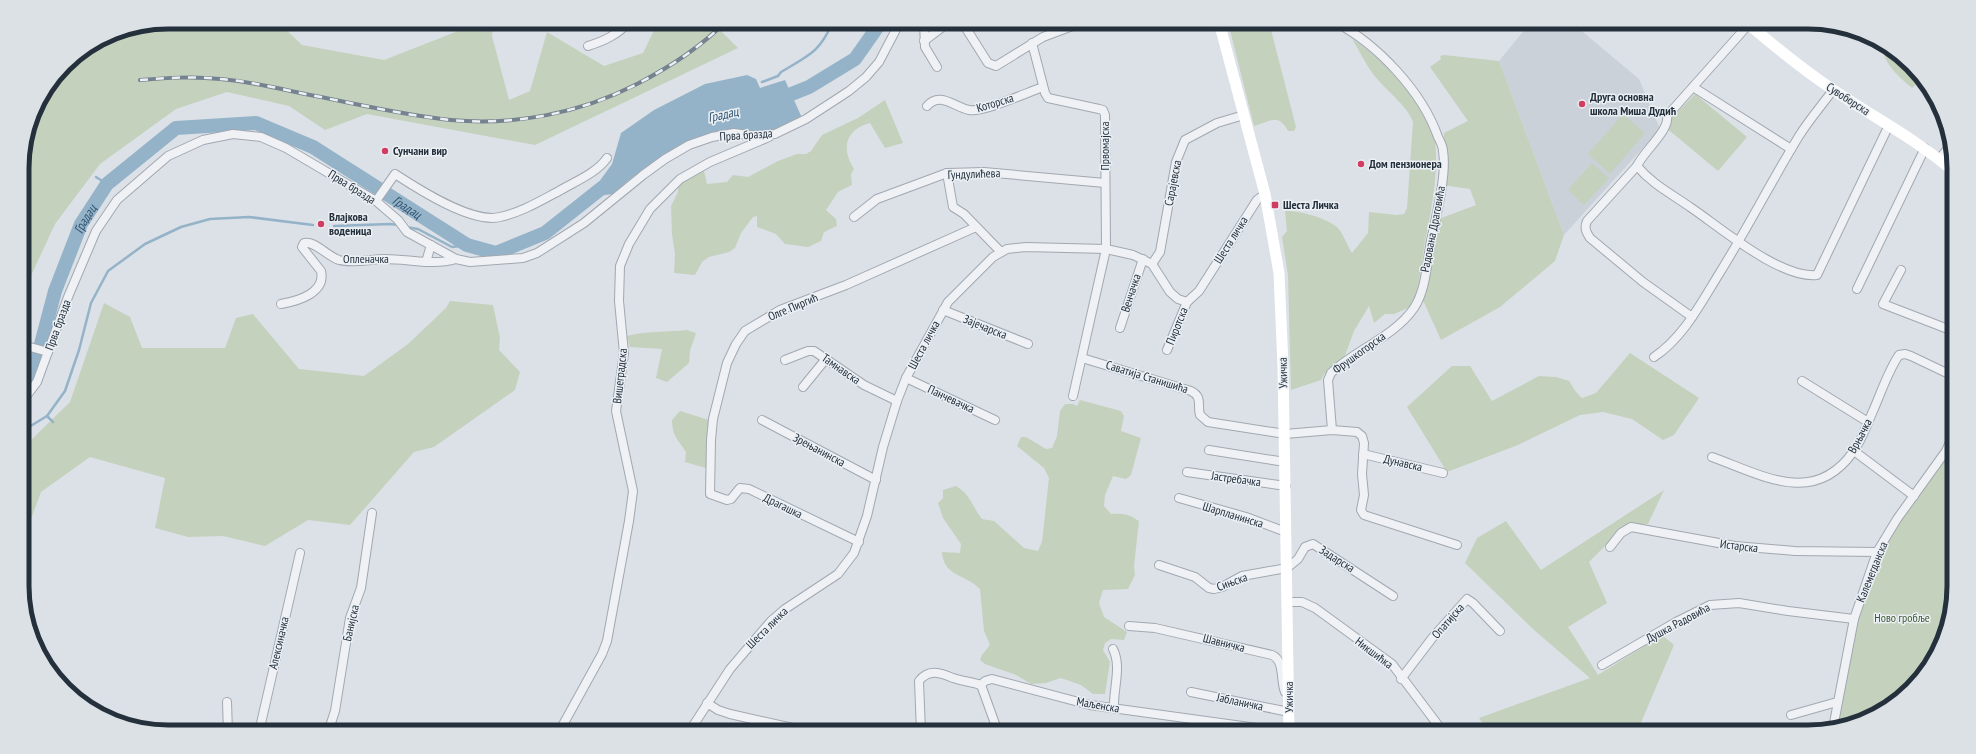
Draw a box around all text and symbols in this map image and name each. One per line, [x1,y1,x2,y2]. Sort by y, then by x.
street label: Сувоборска [1824,79,1873,118]
place label: Друга основна школа Миша Дудић [1590,89,1677,118]
street label: Которска [974,90,1015,115]
marker: Друга основна школа Миша Дудић [1577,99,1587,109]
water label: Градац [706,102,741,126]
street label: Првомајска [1097,121,1112,170]
street label: Прва бразда [719,125,773,144]
place label: Сунчани вир [393,143,448,158]
marker: Сунчани вир [380,146,390,156]
place label: Дом пензионера [1369,156,1442,171]
street label: Сарајевска [1161,159,1184,207]
marker: Дом пензионера [1356,159,1366,169]
street label: Гундулићева [947,165,1001,182]
street label: Прва бразда [326,166,379,207]
street label: Радована Драговића [1417,184,1448,273]
water label: Градац [389,192,426,224]
place label: Шеста Личка [1283,197,1339,212]
water label: Градац [70,200,101,236]
marker: Шеста Личка [1270,200,1280,210]
place label: Влајкова воденица [329,209,372,238]
street label: Шеста личка [1210,213,1251,266]
marker: Влајкова воденица [316,219,326,229]
street label: Опленачка [343,251,389,266]
street label: Венчачка [1117,272,1144,314]
street label: Олге Пиргић [765,289,820,324]
street label: Прва бразда [41,297,74,352]
street label: Пиротска [1162,305,1191,347]
street label: Зајечарска [961,311,1010,342]
street label: Шеста личка [905,318,943,372]
street label: Фрушкогорска [1329,328,1388,377]
street label: Вишеградска [609,347,630,404]
street label: Тамнавска [819,350,864,387]
street label: Саватија Станишића [1104,357,1190,396]
street label: Ужичка [1275,357,1290,389]
street label: Панчевачка [925,381,977,416]
street label: Врњачка [1844,416,1875,456]
street label: Зрењанинска [791,430,848,470]
street label: Дунавска [1382,451,1424,474]
street label: Јастребачка [1209,467,1262,489]
street label: Драгашка [761,490,805,521]
street label: Шарпланинска [1201,498,1265,531]
street label: Истарска [1719,536,1759,555]
street label: Калемегданска [1853,539,1891,604]
street label: Задарска [1317,542,1358,575]
street label: Сињска [1214,569,1250,594]
street label: Душка Радовића [1643,599,1713,646]
street label: Опатијска [1428,600,1467,641]
street label: Банијска [339,603,362,643]
street label: Шеста личка [743,603,791,652]
park label: Ново гробље [1874,610,1930,625]
street label: Алексиначка [265,615,292,671]
street label: Шавничка [1202,630,1247,655]
street label: Никшићка [1352,634,1396,672]
street label: Ужичка [1281,681,1296,713]
street label: Јабланичка [1214,689,1265,714]
street label: Маљенска [1075,693,1121,716]

